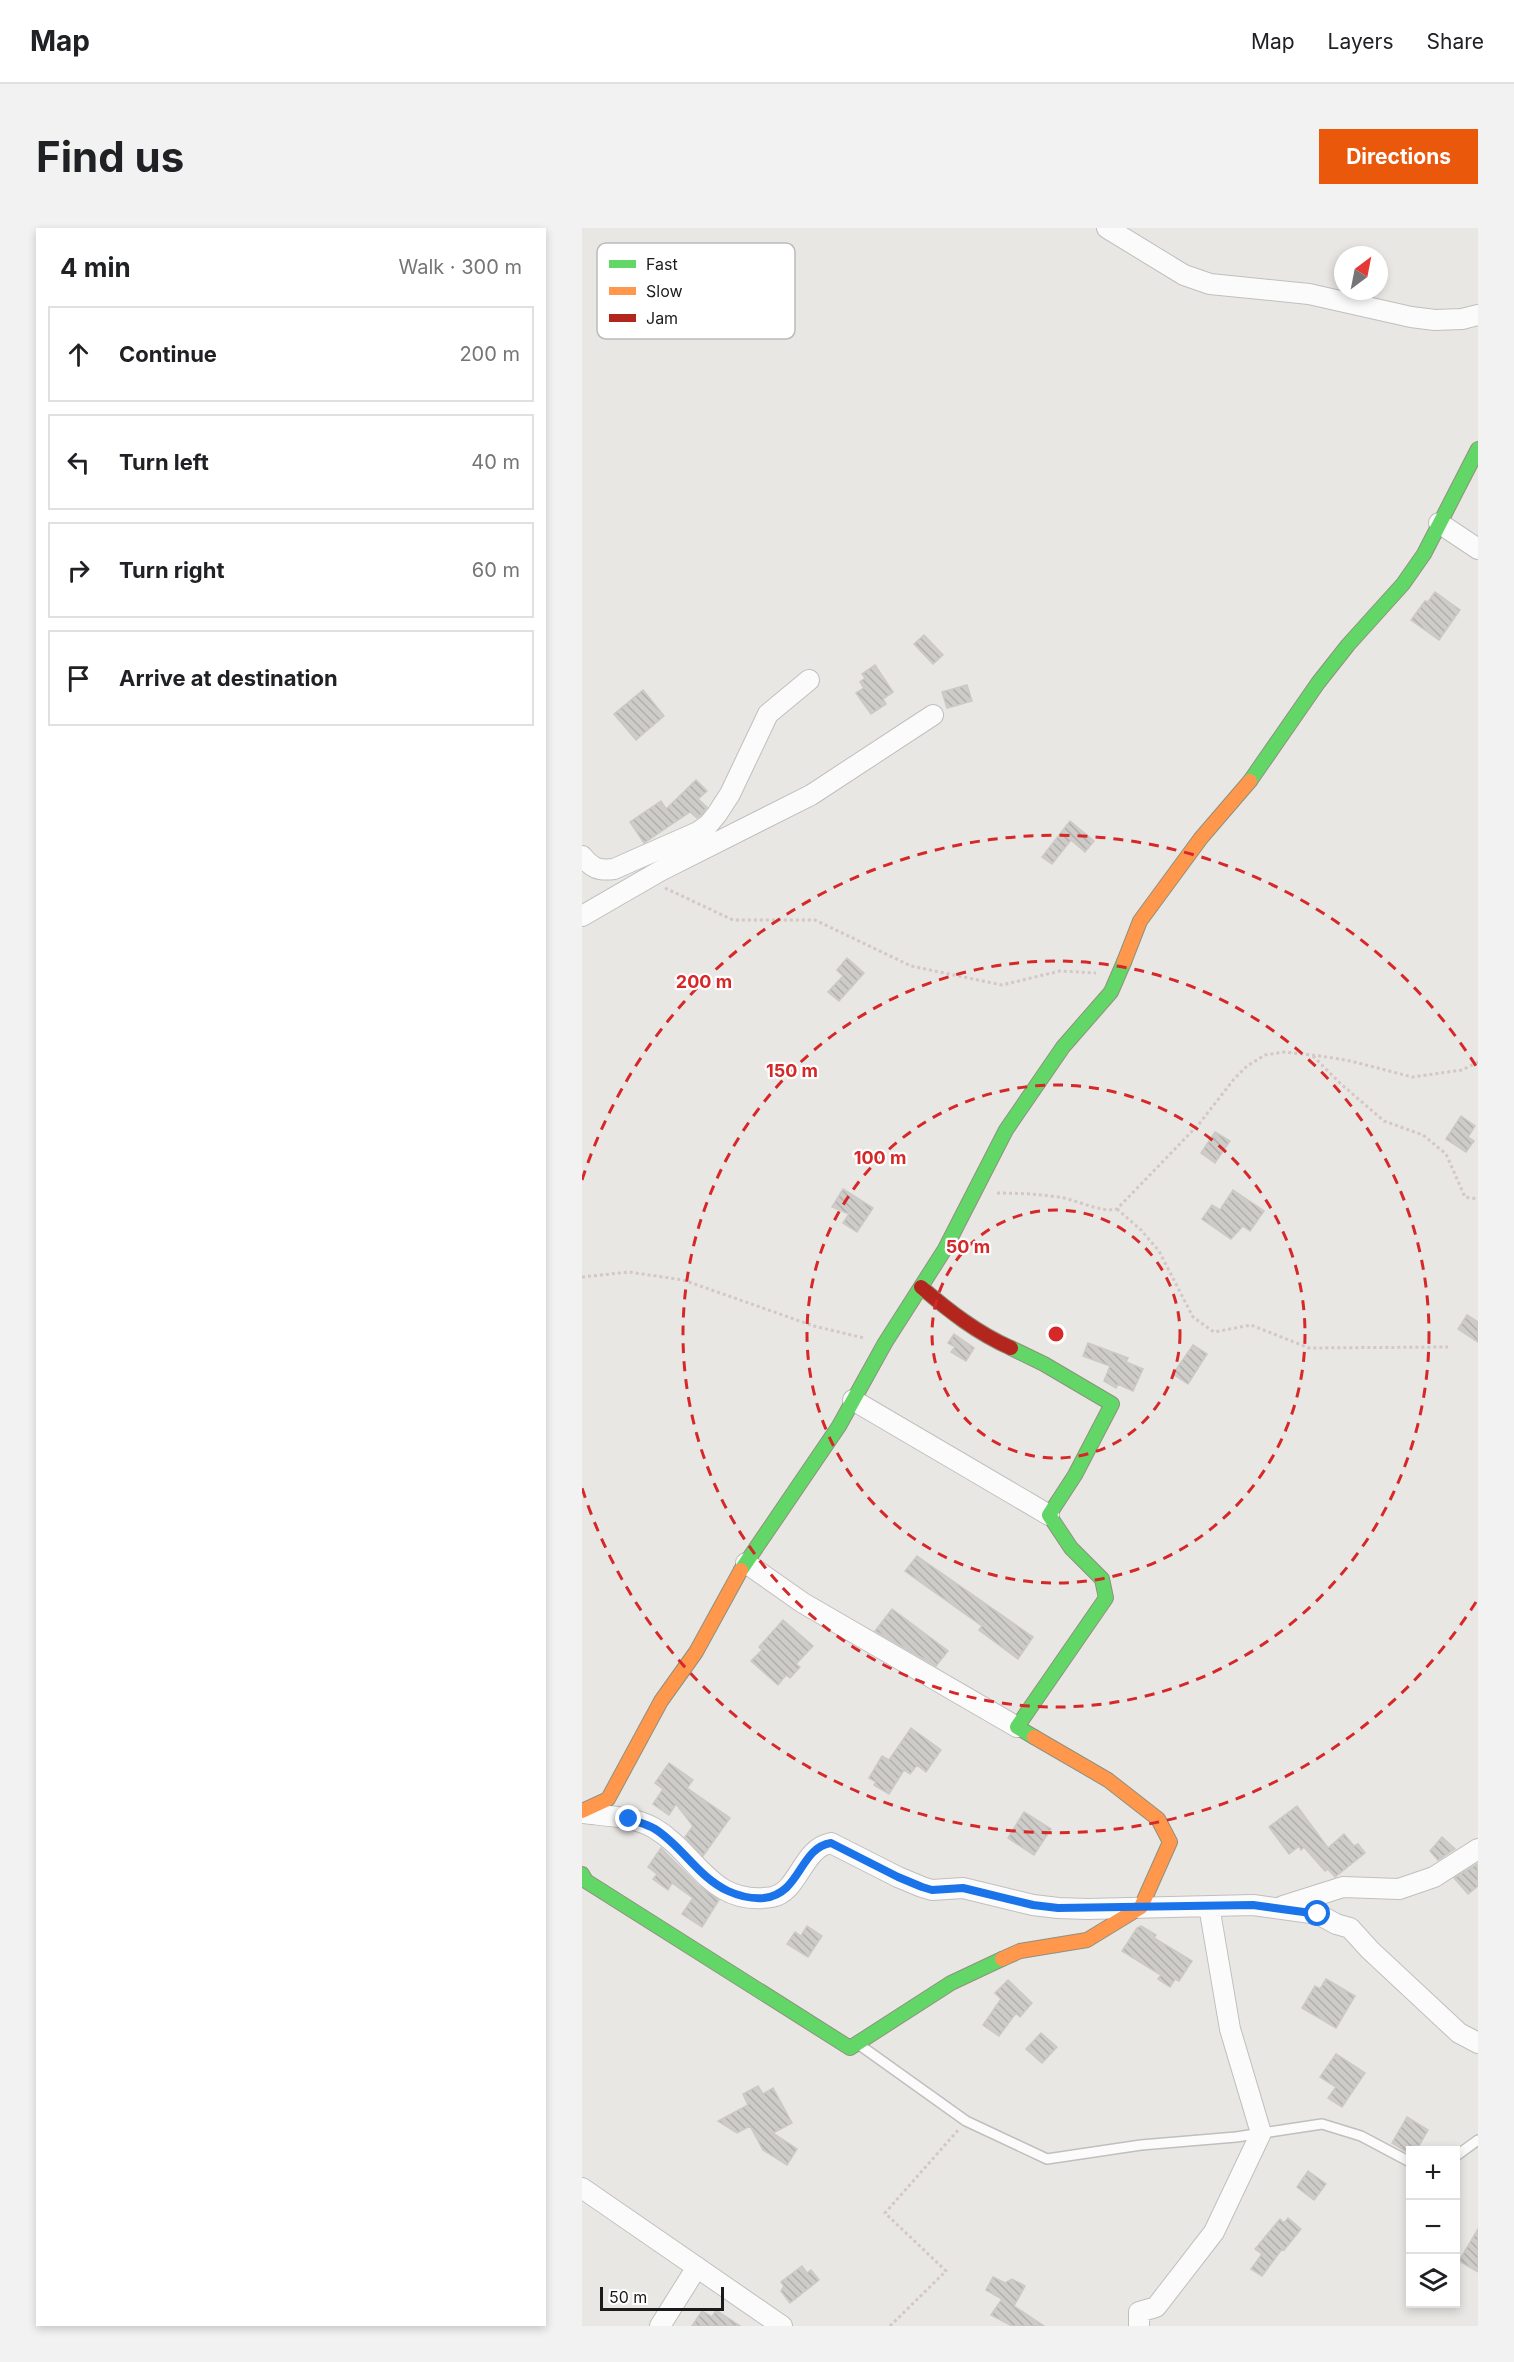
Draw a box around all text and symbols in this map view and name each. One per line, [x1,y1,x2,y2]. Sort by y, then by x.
text: Map [30,24,90,58]
text: Map [1251,29,1295,54]
text: Layers [1328,29,1394,54]
text: Share [1427,29,1484,54]
button: Directions [1319,129,1478,184]
text: Find us [36,131,184,182]
legend [597,243,795,339]
north arrow [1334,246,1388,300]
text: 4 min [60,252,131,283]
text: Fast [646,254,678,274]
text: Walk · 300 m [399,255,522,279]
text: Slow [646,281,683,301]
text: Jam [646,308,678,328]
icon: ahead [62,338,95,371]
text: Continue [119,341,217,367]
text: 200 m [459,342,520,366]
icon: left [62,446,95,479]
text: Turn left [119,449,209,475]
text: 40 m [471,450,520,474]
icon: right [62,554,95,587]
text: Turn right [119,557,225,583]
text: 60 m [472,558,520,582]
icon: arrive [62,662,95,695]
text: Arrive at destination [119,665,338,691]
text: 200 m [676,971,732,992]
text: 150 m [766,1060,818,1081]
text: 100 m [854,1147,906,1168]
text: 50 m [946,1236,990,1257]
centre of rings [1046,1324,1066,1344]
route end [615,1805,641,1831]
route start [1304,1900,1330,1926]
map controls [1406,2146,1460,2308]
button: + [1406,2146,1460,2200]
button: − [1406,2200,1460,2254]
button: layers [1406,2254,1460,2308]
scale bar [600,2284,724,2312]
text: 50 m [609,2287,647,2307]

